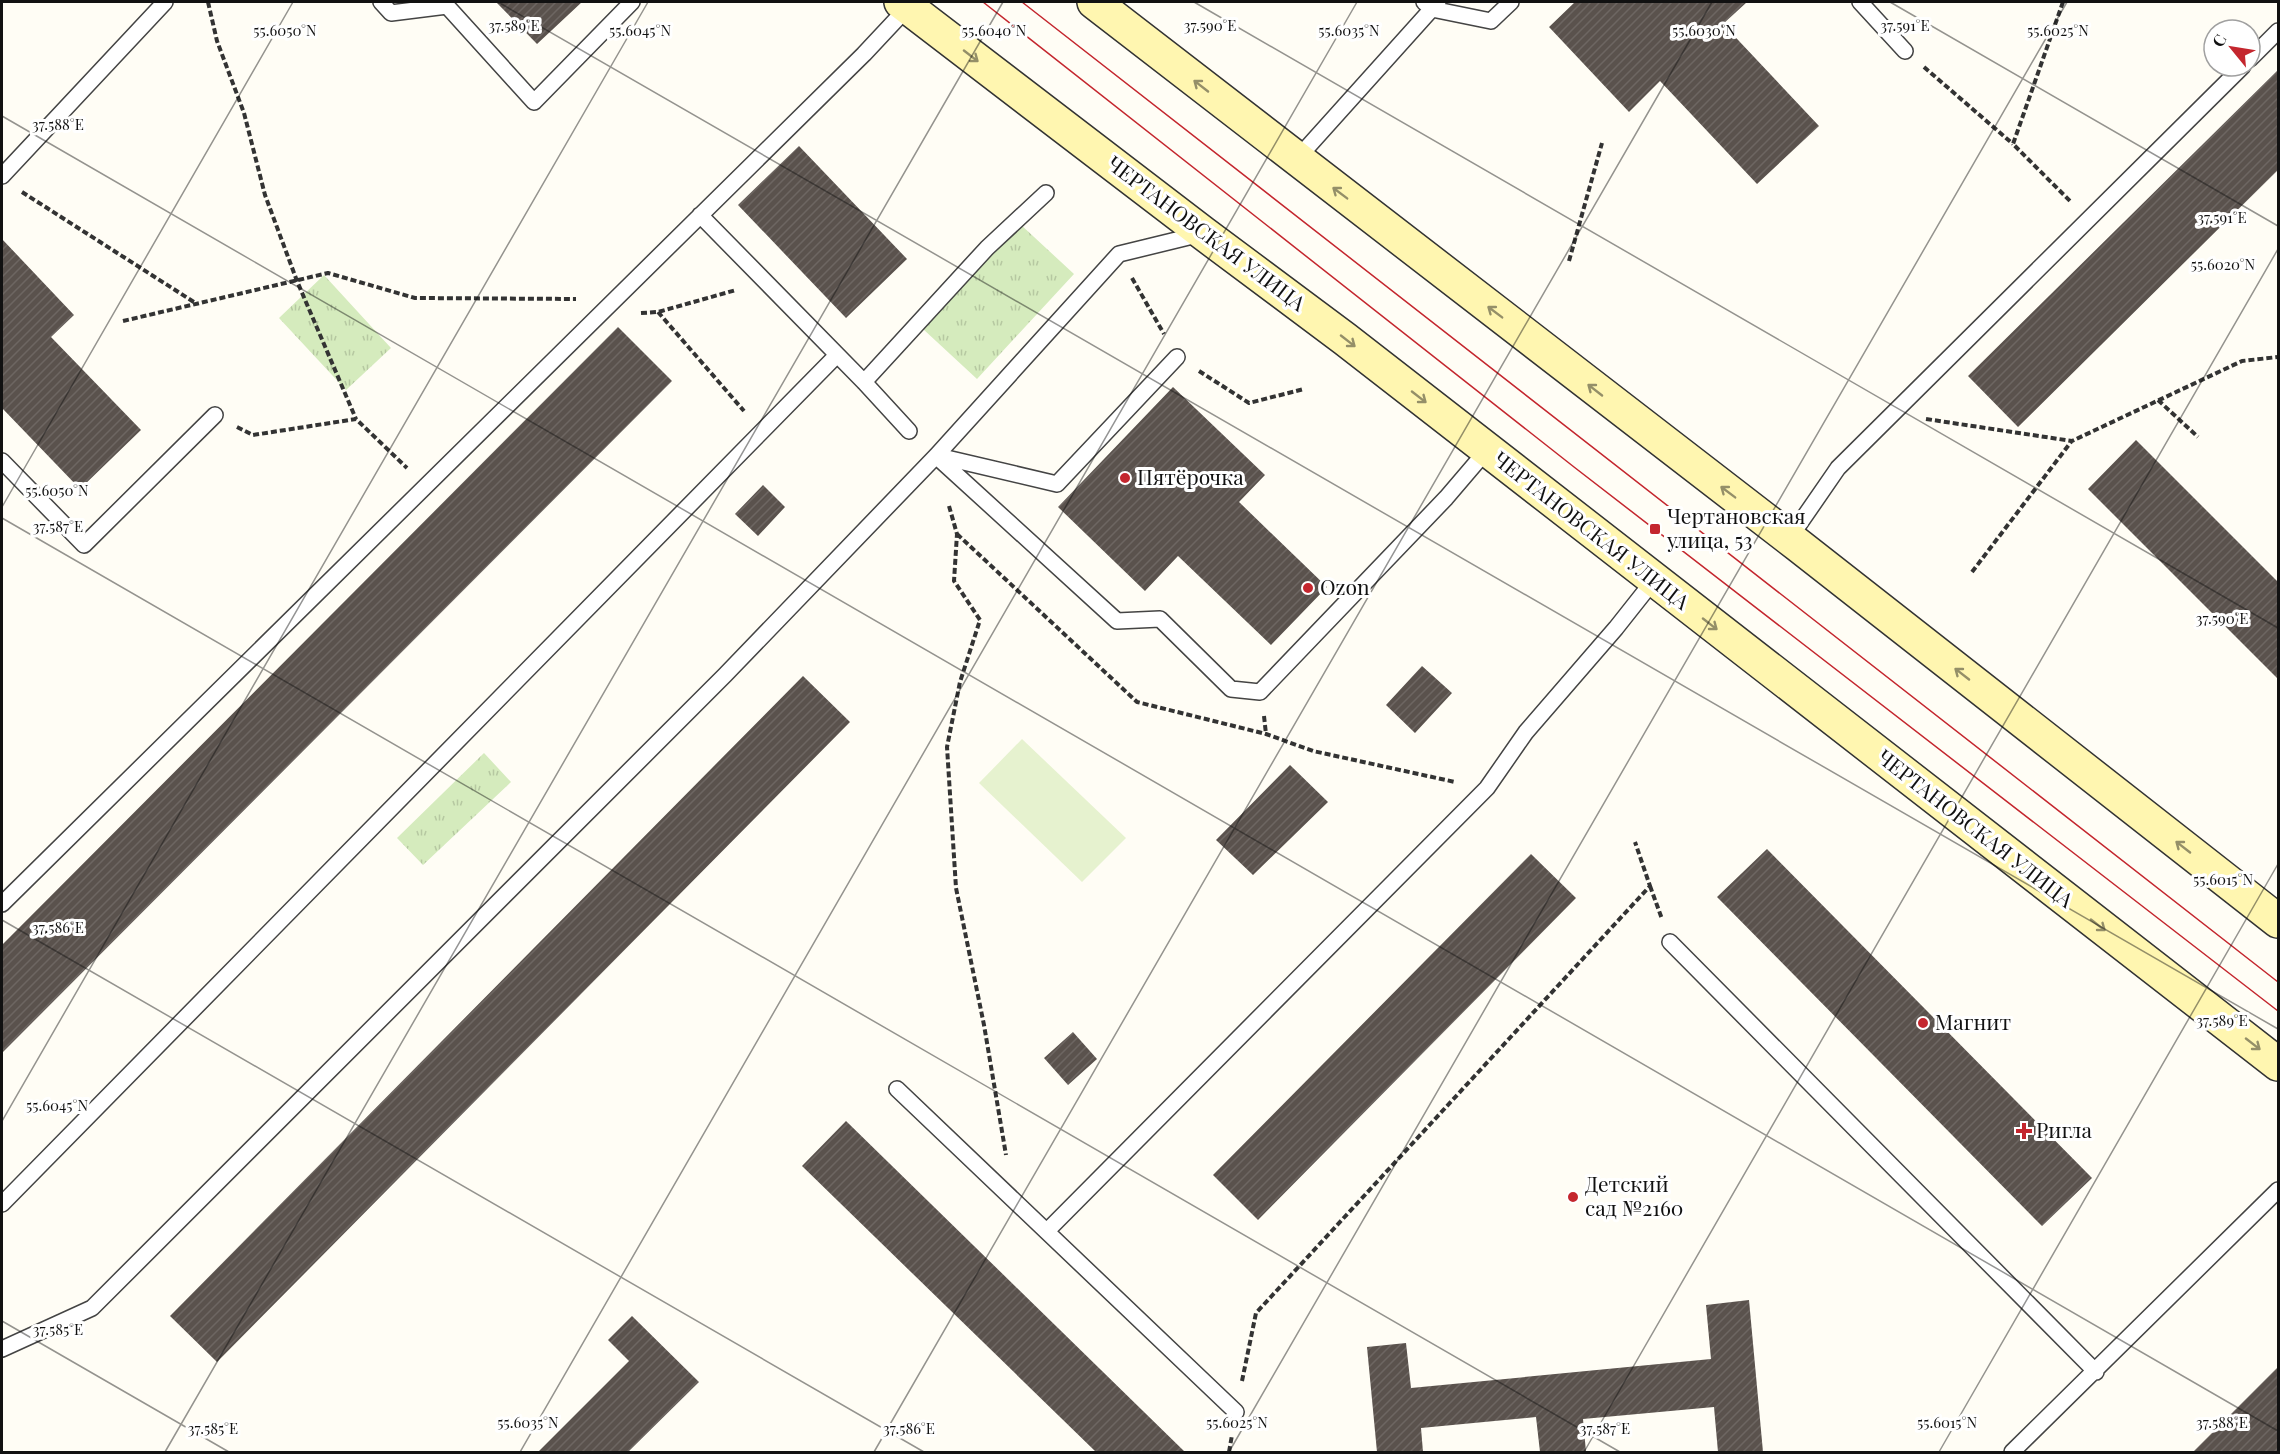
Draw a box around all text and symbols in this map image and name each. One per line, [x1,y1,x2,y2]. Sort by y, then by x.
text: 37.589°E [488,15,540,35]
text: 37.590°E [1184,15,1236,35]
text: 37.591°E [1880,15,1930,35]
north arrow [2202,18,2262,78]
text: 55.6050°N [253,20,317,40]
text: 55.6045°N [609,20,671,40]
text: 55.6040°N [962,20,1027,40]
text: 55.6035°N [1318,20,1380,40]
text: 55.6030°N [1672,20,1736,40]
text: 55.6025°N [2027,20,2089,40]
text: С [2207,30,2230,50]
one-way arrow [963,49,979,62]
one-way arrow [1194,79,1210,92]
text: 37.588°E [32,114,84,134]
street label: ЧЕРТАНОВСКАЯ УЛИЦА [1102,148,1313,317]
one-way arrow [1333,187,1349,200]
text: 37.591°E [2197,207,2247,227]
text: 55.6020°N [2191,254,2256,274]
one-way arrow [1487,306,1503,319]
one-way arrow [1339,335,1355,348]
one-way arrow [1587,383,1603,396]
one-way arrow [1411,390,1427,403]
street label: ЧЕРТАНОВСКАЯ УЛИЦА [1488,444,1697,615]
place label: Пятёрочка [1137,462,1244,490]
marker: Пятёрочка [1118,471,1132,485]
text: 55.6050°N [25,480,89,500]
one-way arrow [1720,485,1736,498]
place label: Чертановская улица, 53 [1666,501,1805,553]
text: 37.587°E [33,516,83,536]
marker: Чертановская улица, 53 [1648,522,1662,536]
place label: Ozon [1320,572,1370,600]
marker: Ozon [1301,581,1315,595]
text: 37.590°E [2196,608,2248,628]
one-way arrow [1702,617,1718,630]
one-way arrow [1954,668,1970,681]
street label: ЧЕРТАНОВСКАЯ УЛИЦА [1872,742,2081,913]
one-way arrow [2175,840,2191,853]
text: 55.6015°N [2193,869,2253,889]
text: 37.586°E [32,917,84,937]
one-way arrow [2090,919,2106,931]
place label: Магнит [1935,1007,2011,1035]
text: 37.589°E [2196,1010,2248,1030]
marker: Магнит [1916,1016,1930,1030]
one-way arrow [2245,1037,2261,1050]
text: 55.6045°N [26,1095,88,1115]
place label: Ригла [2036,1115,2092,1143]
marker: Ригла [2017,1124,2031,1138]
place label: Детский сад №2160 [1585,1169,1683,1221]
marker: Детский сад №2160 [1566,1190,1580,1204]
text: 37.585°E [33,1319,83,1339]
text: 55.6035°N [497,1412,559,1432]
text: 55.6025°N [1206,1412,1268,1432]
text: 55.6015°N [1917,1412,1977,1432]
text: 37.588°E [2196,1412,2248,1432]
text: 37.585°E [188,1418,238,1438]
text: 37.586°E [883,1418,935,1438]
text: 37.587°E [1580,1418,1630,1438]

